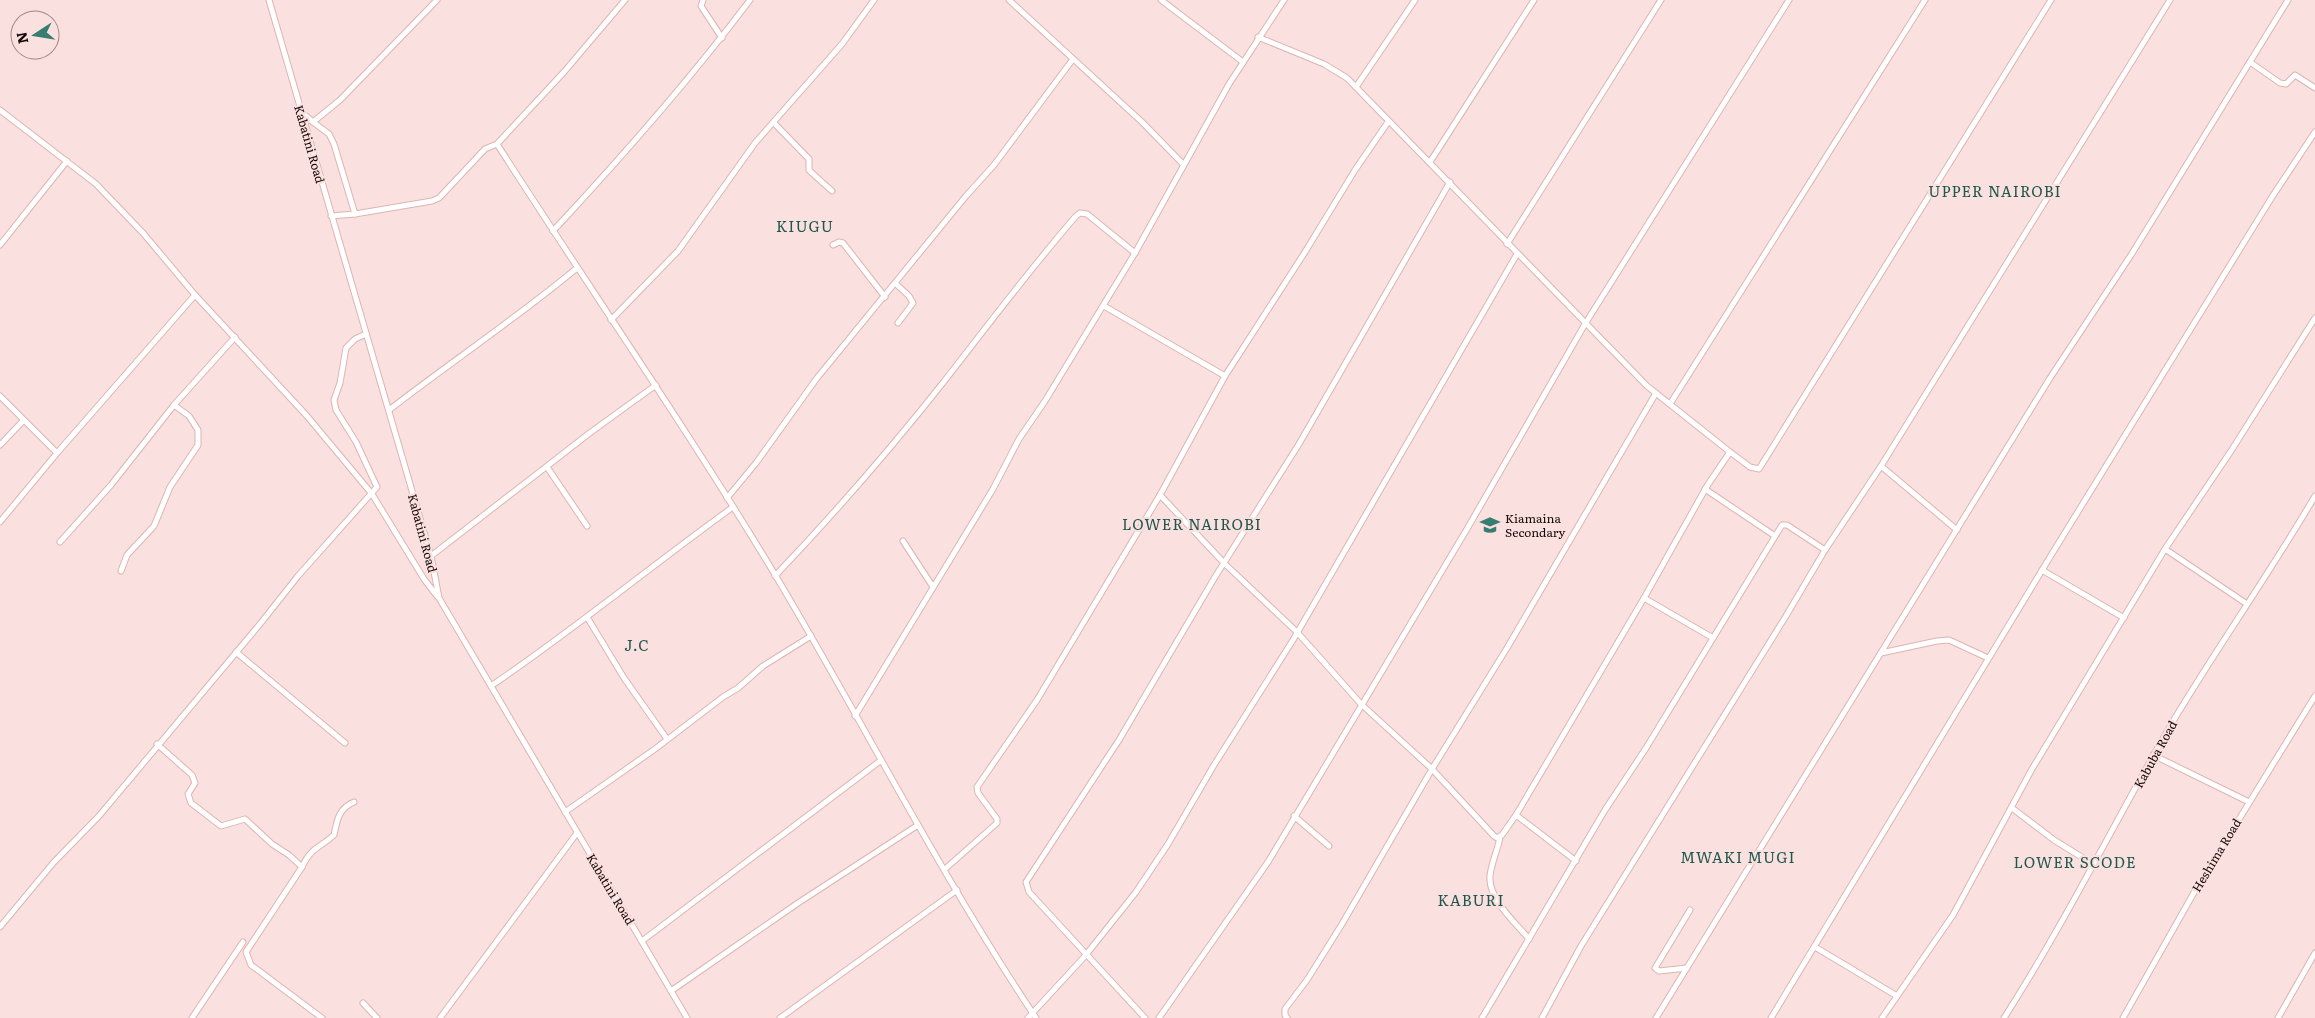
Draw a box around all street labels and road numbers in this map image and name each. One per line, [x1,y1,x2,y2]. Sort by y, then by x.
street label: Kabatini Road [290,103,330,186]
street label: Kabatini Road [404,492,442,575]
street label: Kabuba Road [2129,716,2181,791]
street label: Heshima Road [2187,814,2245,895]
street label: Kabatini Road [583,850,640,929]

